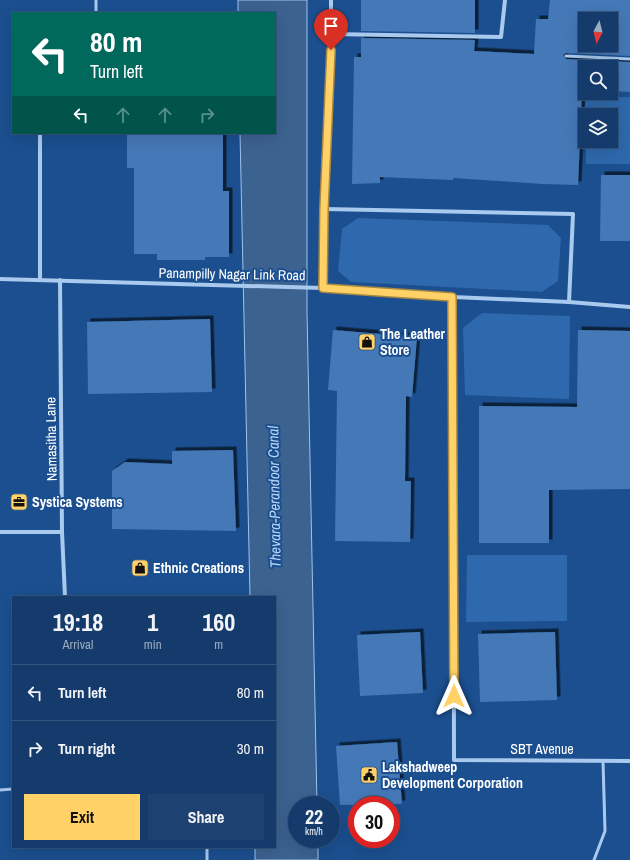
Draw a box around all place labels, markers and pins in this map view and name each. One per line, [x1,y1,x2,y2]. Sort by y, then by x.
pin [314,9,348,50]
place label: The Leather Store [380,325,446,359]
shop icon: The Leather Store [357,332,377,352]
office icon: Systica Systems [9,492,29,512]
place label: Systica Systems [32,493,123,511]
shop icon: Ethnic Creations [130,558,150,578]
place label: Ethnic Creations [153,559,244,577]
place label: Lakshadweep Development Corporation [382,758,523,792]
public building icon: Lakshadweep Development Corporation [359,765,379,785]

